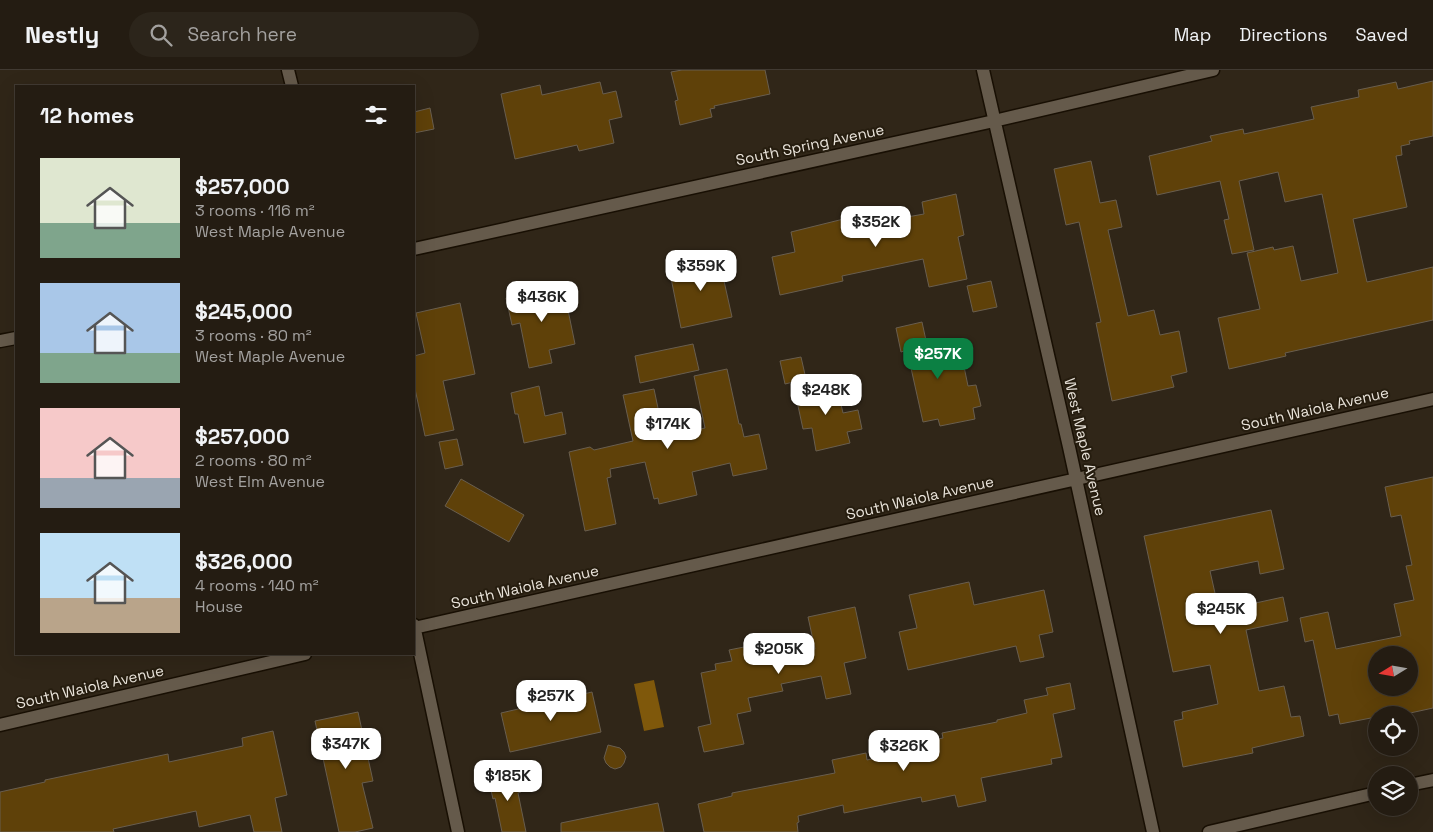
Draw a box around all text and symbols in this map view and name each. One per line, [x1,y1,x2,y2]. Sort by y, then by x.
search box [129,12,479,57]
text: Nestly [25,19,99,50]
icon: search [147,21,175,49]
text: Search here [187,22,297,47]
text: Map [1174,23,1211,46]
text: Directions [1239,23,1328,46]
text: Saved [1356,23,1408,46]
icon: filters [362,101,390,129]
text: 12 homes [40,102,134,129]
street label: South Spring Avenue [734,119,886,170]
text: $257,000 [195,173,290,200]
icon: home [80,178,140,238]
text: 3 rooms · 116 m² [195,200,315,221]
pin: $352K [841,206,911,248]
text: $352K [852,211,900,232]
text: West Maple Avenue [195,221,345,242]
pin: $359K [666,250,736,292]
text: $359K [677,255,725,276]
pin: $436K [507,280,577,323]
text: $436K [517,286,567,307]
text: $245,000 [195,298,293,325]
icon: home [80,303,140,363]
text: 3 rooms · 80 m² [195,325,312,346]
pin: $257K [903,338,973,380]
text: $257K [914,343,962,364]
text: West Maple Avenue [195,346,345,367]
pin: $248K [791,374,861,416]
street label: West Maple Avenue [1060,376,1111,518]
text: $248K [802,379,850,400]
street label: South Waiola Avenue [1239,382,1391,435]
pin: $174K [633,408,703,450]
text: $174K [645,413,691,434]
text: $257,000 [195,423,290,450]
icon: home [80,428,140,488]
text: 2 rooms · 80 m² [195,450,312,471]
text: West Elm Avenue [195,471,325,492]
street label: South Waiola Avenue [844,471,996,524]
text: $326,000 [195,548,293,575]
icon: home [80,553,140,613]
street label: South Waiola Avenue [449,560,601,613]
text: 4 rooms · 140 m² [195,575,319,596]
pin: $245K [1186,592,1256,635]
text: House [195,596,243,617]
text: $245K [1197,598,1245,619]
pin: $205K [744,632,814,675]
text: $205K [754,638,804,659]
north arrow [1368,646,1418,696]
map controls [1368,646,1418,816]
street label: South Waiola Avenue [14,660,166,713]
pin: $257K [516,680,586,722]
text: $257K [527,685,575,706]
button: locate [1368,706,1418,756]
pin: $347K [311,728,381,770]
pin: $326K [869,730,939,772]
text: $347K [322,733,370,754]
text: $326K [880,735,928,756]
pin: $185K [473,760,543,802]
text: $185K [485,765,531,786]
button: layers [1368,766,1418,816]

